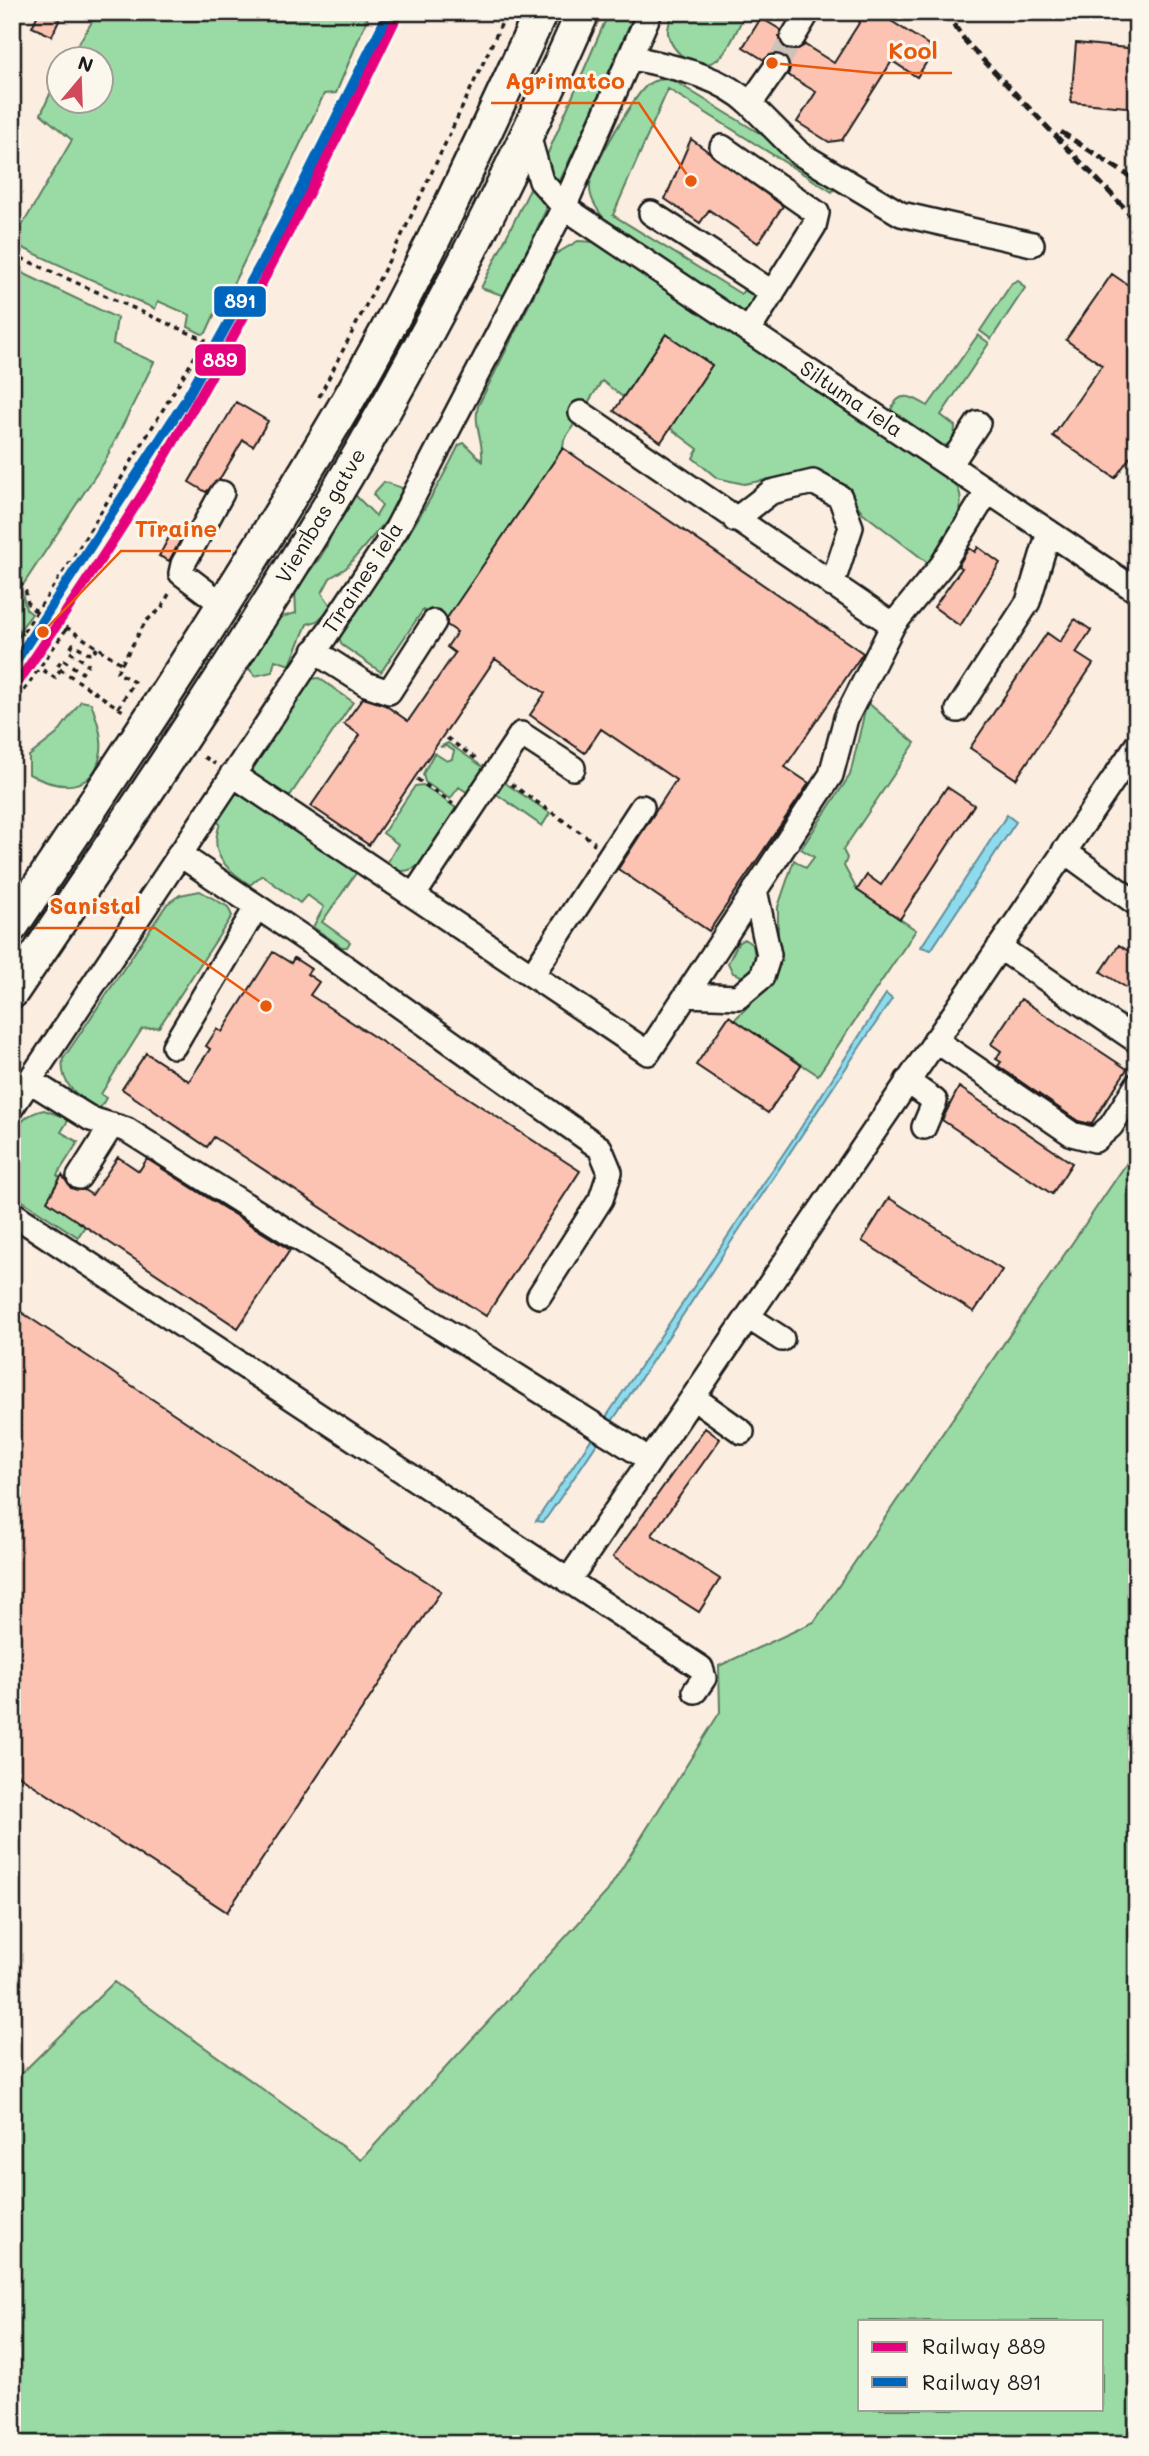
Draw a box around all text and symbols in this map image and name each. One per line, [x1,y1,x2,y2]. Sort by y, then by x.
callout: Kool [875,29,952,73]
text: Kool [888,35,938,65]
north arrow [46,46,116,116]
text: N [75,49,97,78]
callout: Agrimatco [491,59,639,103]
text: Agrimatco [505,65,625,95]
line badge: 891 [213,285,267,318]
text: 891 [224,288,256,313]
line badge: 889 [194,343,247,377]
text: 889 [203,347,238,372]
street label: Siltuma iela [795,353,909,442]
street label: Vienības gatve [269,443,371,588]
callout: Tīraine [121,507,231,551]
text: Tīraine [135,513,217,543]
street label: Tīraines iela [316,516,408,638]
callout: Sanistal [35,884,155,928]
text: Sanistal [49,890,141,920]
legend [858,2320,1104,2410]
text: Railway 889 [922,2332,1045,2359]
text: Railway 891 [922,2368,1042,2395]

